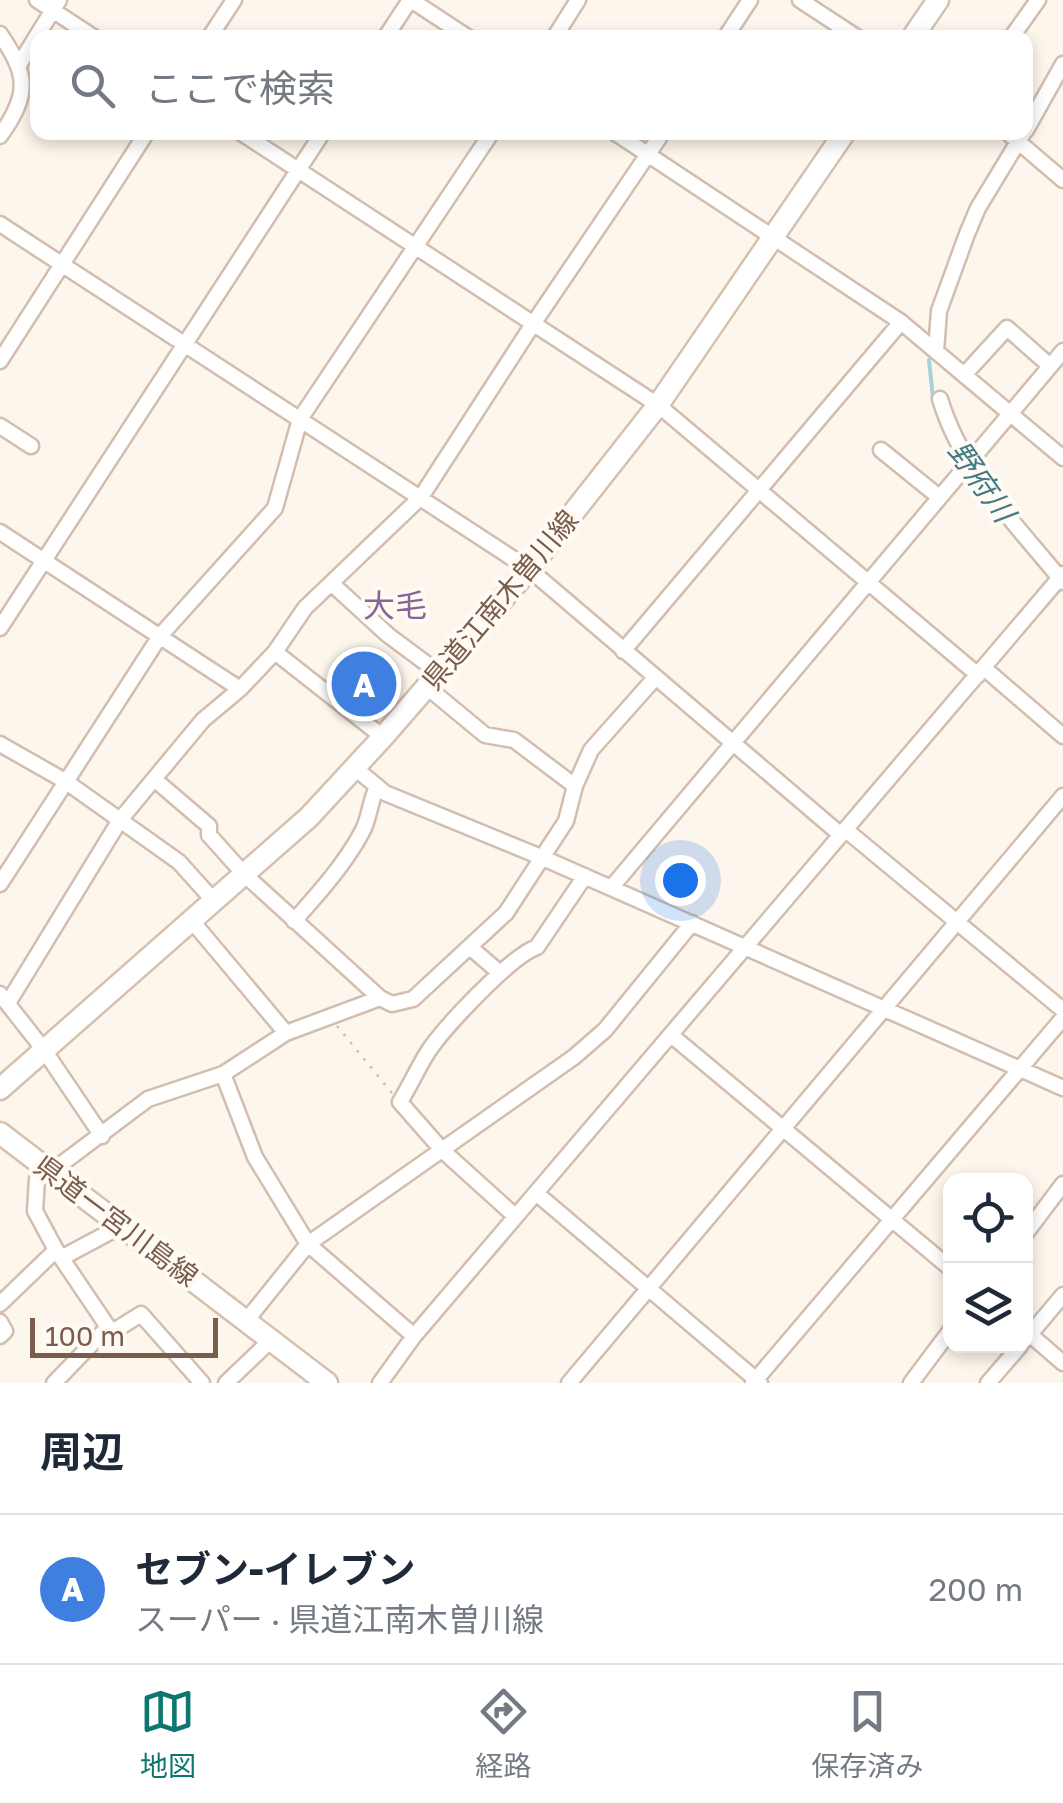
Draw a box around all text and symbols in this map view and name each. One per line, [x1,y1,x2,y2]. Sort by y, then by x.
search box [30,30,1033,140]
icon: search [65,58,120,113]
text: ここで検索 [145,65,335,110]
water label: 野府川 [941,434,1024,531]
street label: 県道江南木曽川線 [415,503,584,696]
district label: 大毛 [363,586,427,624]
pin: A [332,646,396,722]
your location [655,855,706,906]
street label: 県道一宮川島線 [28,1148,205,1293]
map controls [943,1173,1033,1353]
button: locate [943,1173,1033,1263]
button: layers [943,1263,1033,1353]
scale bar [30,1313,218,1358]
text: 100 m [45,1319,125,1352]
text: 周辺 [40,1426,124,1476]
text: セブン-イレブン [135,1546,415,1591]
text: A [61,1570,84,1608]
text: 200 m [928,1570,1023,1608]
text: スーパー · 県道江南木曽川線 [135,1600,544,1638]
tab: 地図 [140,1684,196,1784]
tab: 経路 [475,1684,531,1784]
tab: 保存済み [811,1684,923,1784]

